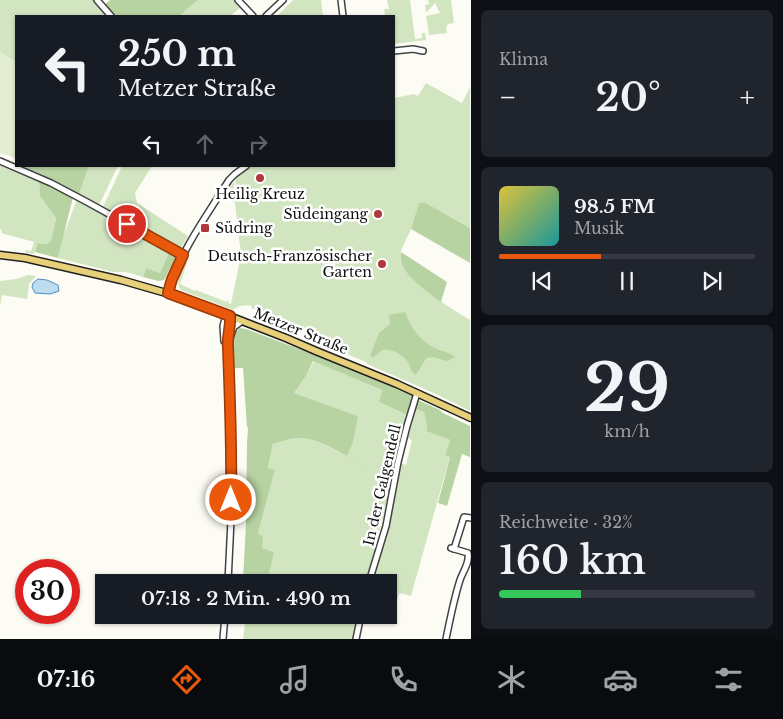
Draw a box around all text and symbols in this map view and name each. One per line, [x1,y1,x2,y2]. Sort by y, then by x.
text: 250 m [118,32,236,75]
icon: left [35,35,100,100]
text: Klima [499,49,548,69]
text: 20° [595,74,661,121]
text: Metzer Straße [118,75,276,102]
text: − [499,80,517,115]
text: + [740,80,755,115]
icon: left [138,130,166,158]
icon: ahead [191,130,219,158]
icon: right [244,130,272,158]
marker: Heilig Kreuz [254,172,266,184]
place label: Heilig Kreuz [215,185,305,203]
text: 98.5 FM [574,195,655,218]
pin [106,203,148,245]
place label: Südeingang [284,205,369,223]
marker: Südeingang [372,208,384,220]
icon: arrive [113,210,141,238]
text: Musik [574,218,624,238]
place label: Südring [215,219,273,237]
marker: Südring [199,222,211,234]
place label: Deutsch-Französischer Garten [208,247,372,281]
marker: Deutsch-Französischer Garten [376,258,388,270]
icon: previous [528,267,556,295]
icon: pause [613,267,641,295]
icon: next [698,267,726,295]
street label: Metzer Straße [251,304,351,358]
text: 29 [584,348,670,429]
text: km/h [604,421,650,441]
street label: In der Galgendell [359,422,405,548]
position arrow [204,473,256,525]
text: Reichweite · 32% [499,512,633,532]
text: 160 km [499,537,646,584]
speed limit sign: 30 [15,559,80,624]
text: 07:18 · 2 Min. · 490 m [141,587,351,610]
icon: directions [169,662,204,697]
icon: music [277,662,312,697]
icon: phone [386,662,421,697]
icon: climate [494,662,529,697]
icon: car [603,662,638,697]
icon: filters [711,662,746,697]
text: 07:16 [37,666,95,693]

